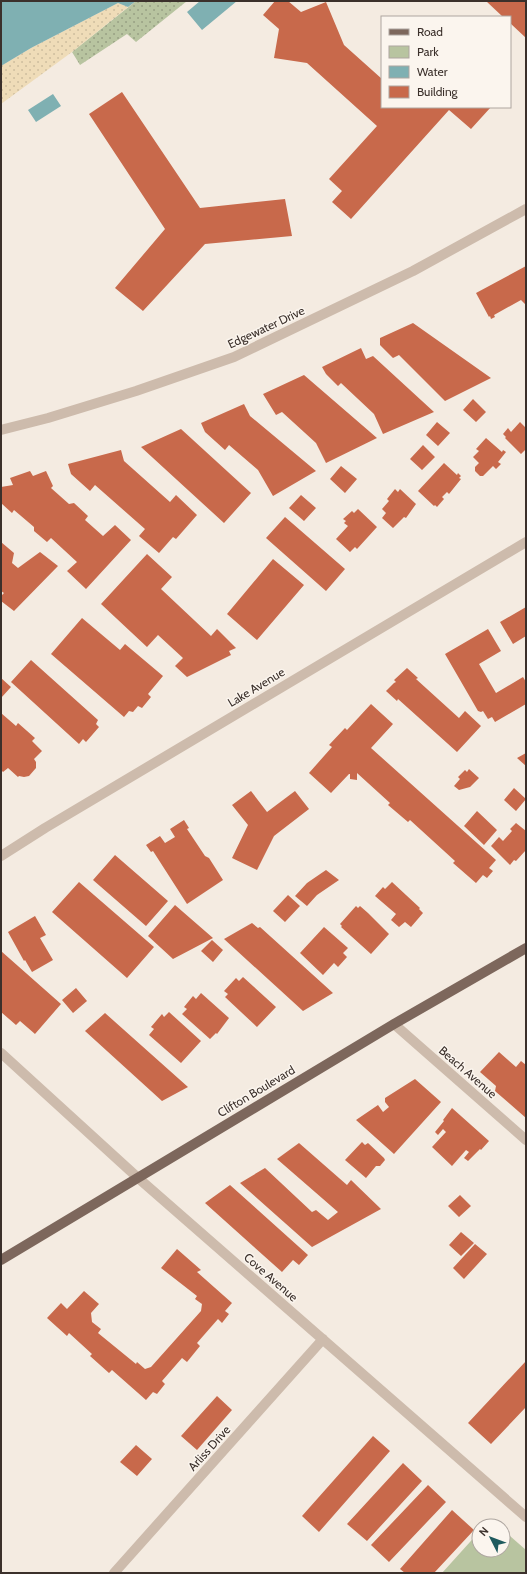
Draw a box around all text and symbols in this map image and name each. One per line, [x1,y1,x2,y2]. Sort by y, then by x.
legend [381,16,511,108]
text: Road [417,24,443,39]
text: Park [417,44,439,59]
text: Water [417,64,448,79]
text: Building [417,84,459,99]
street label: Edgewater Drive [225,303,307,351]
street label: Lake Avenue [225,664,287,710]
street label: Beach Avenue [436,1043,500,1101]
street label: Clifton Boulevard [215,1062,297,1120]
street label: Cove Avenue [241,1250,301,1304]
street label: Arliss Drive [185,1422,233,1474]
north arrow [471,1518,511,1558]
text: N [476,1524,491,1539]

